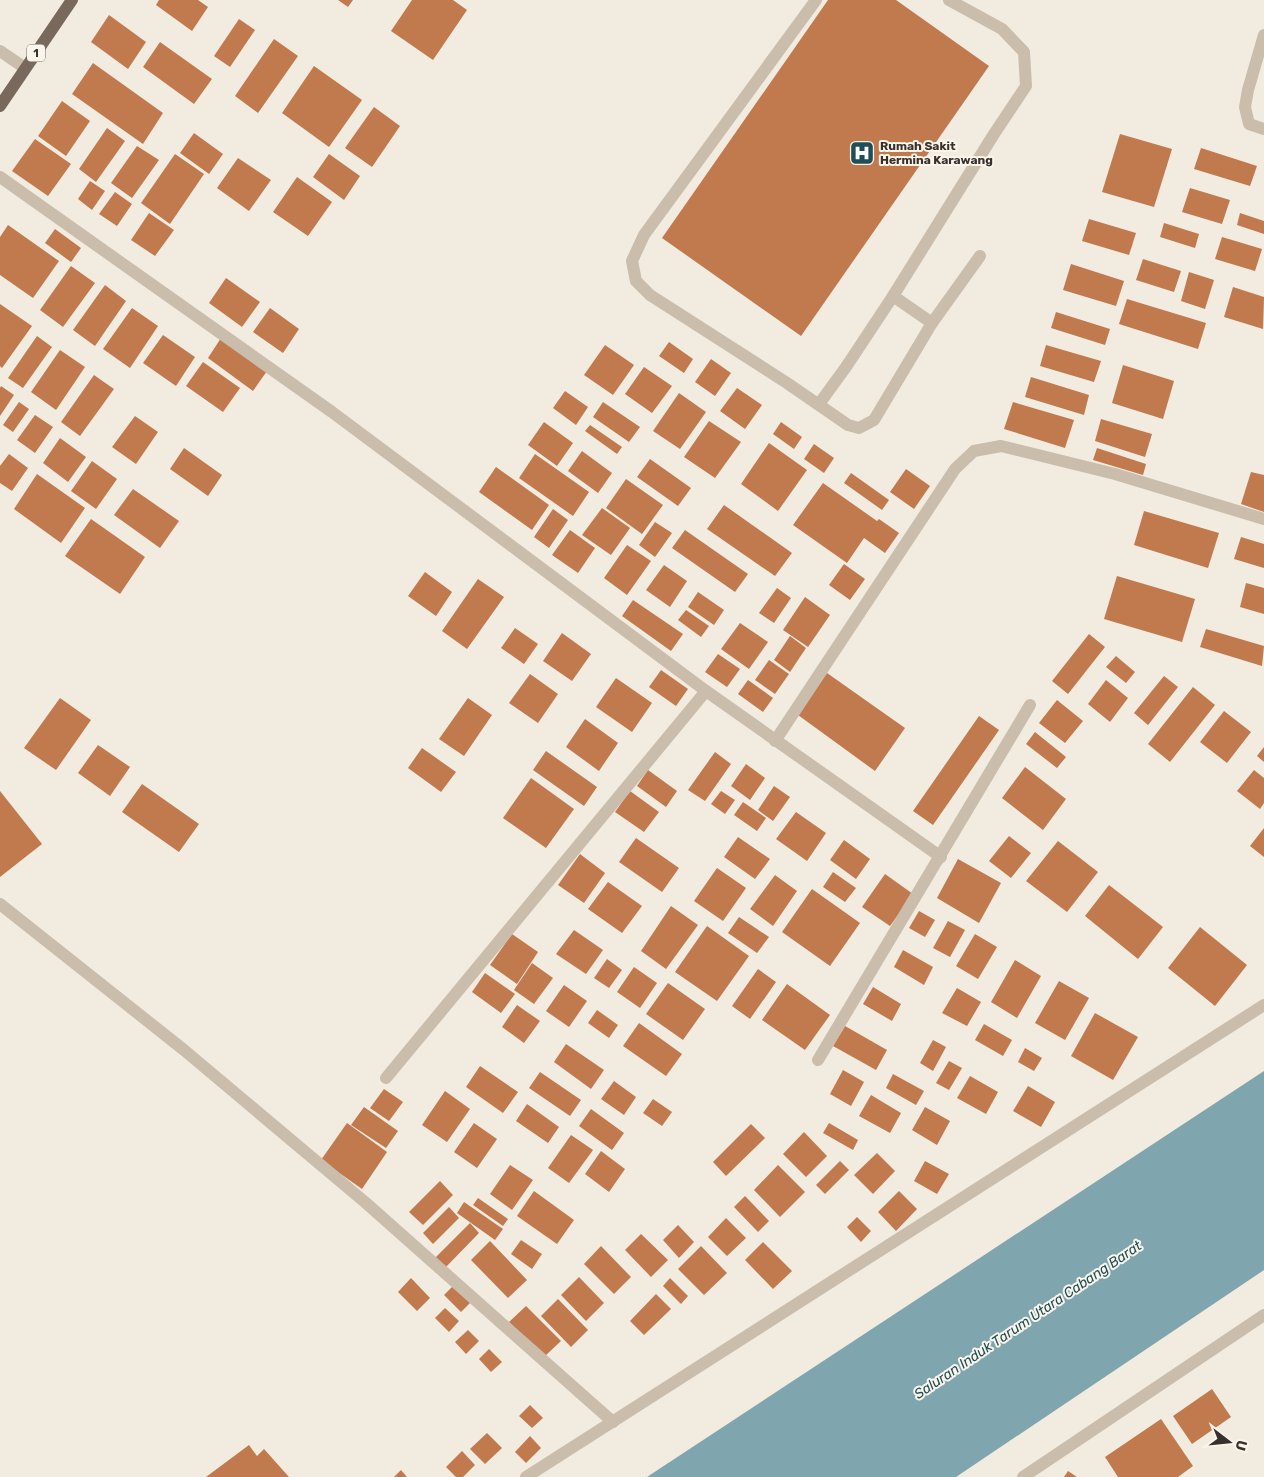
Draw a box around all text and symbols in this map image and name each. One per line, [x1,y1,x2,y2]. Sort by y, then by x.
road number: 1 [27,44,45,62]
place label: Rumah Sakit Hermina Karawang [880,139,993,167]
hospital icon: Rumah Sakit Hermina Karawang [849,140,875,166]
water label: Saluran Induk Tarum Utara Cabang Barat [911,1237,1146,1403]
north arrow [1204,1417,1254,1467]
text: U [1231,1438,1251,1453]

